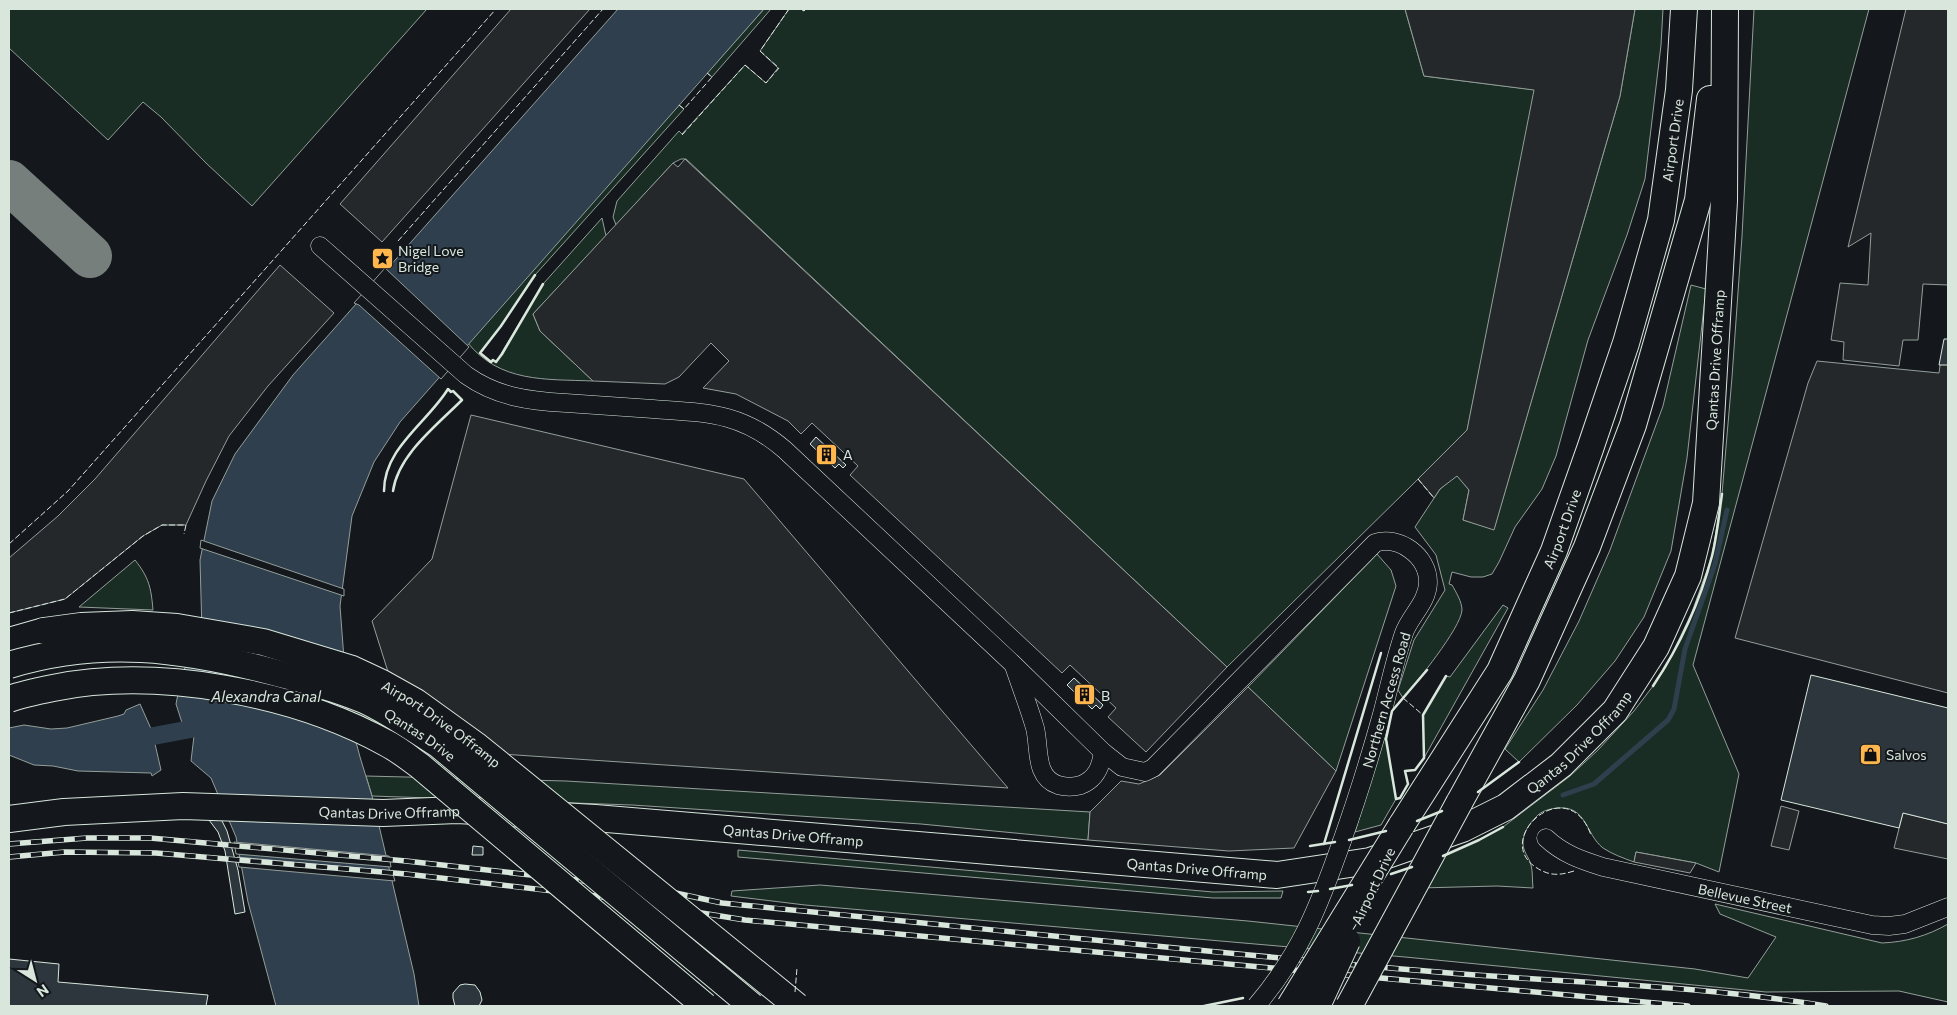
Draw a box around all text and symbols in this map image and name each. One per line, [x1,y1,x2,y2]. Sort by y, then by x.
street label: Airport Drive [1658,98,1686,183]
place label: Nigel Love Bridge [398,242,464,275]
place icon: Nigel Love Bridge [370,246,394,270]
street label: Qantas Drive Offramp [1702,289,1727,431]
building icon: A [815,442,839,466]
place label: A [843,446,853,463]
street label: Airport Drive [1539,487,1584,571]
street label: Northern Access Road [1358,630,1414,770]
street label: Airport Drive Offramp [379,676,505,771]
building icon: B [1073,683,1097,707]
water label: Alexandra Canal [210,687,322,705]
place label: B [1101,687,1110,704]
street label: Qantas Drive Offramp [1523,687,1634,797]
street label: Qantas Drive [381,704,460,764]
shop icon: Salvos [1858,742,1882,766]
place label: Salvos [1886,746,1927,763]
street label: Qantas Drive Offramp [319,801,460,822]
street label: Qantas Drive Offramp [722,820,864,849]
street label: Airport Drive [1348,845,1398,927]
street label: Qantas Drive Offramp [1126,854,1268,883]
street label: Bellevue Street [1697,879,1794,916]
north arrow [10,955,60,1005]
text: N [34,981,52,1001]

